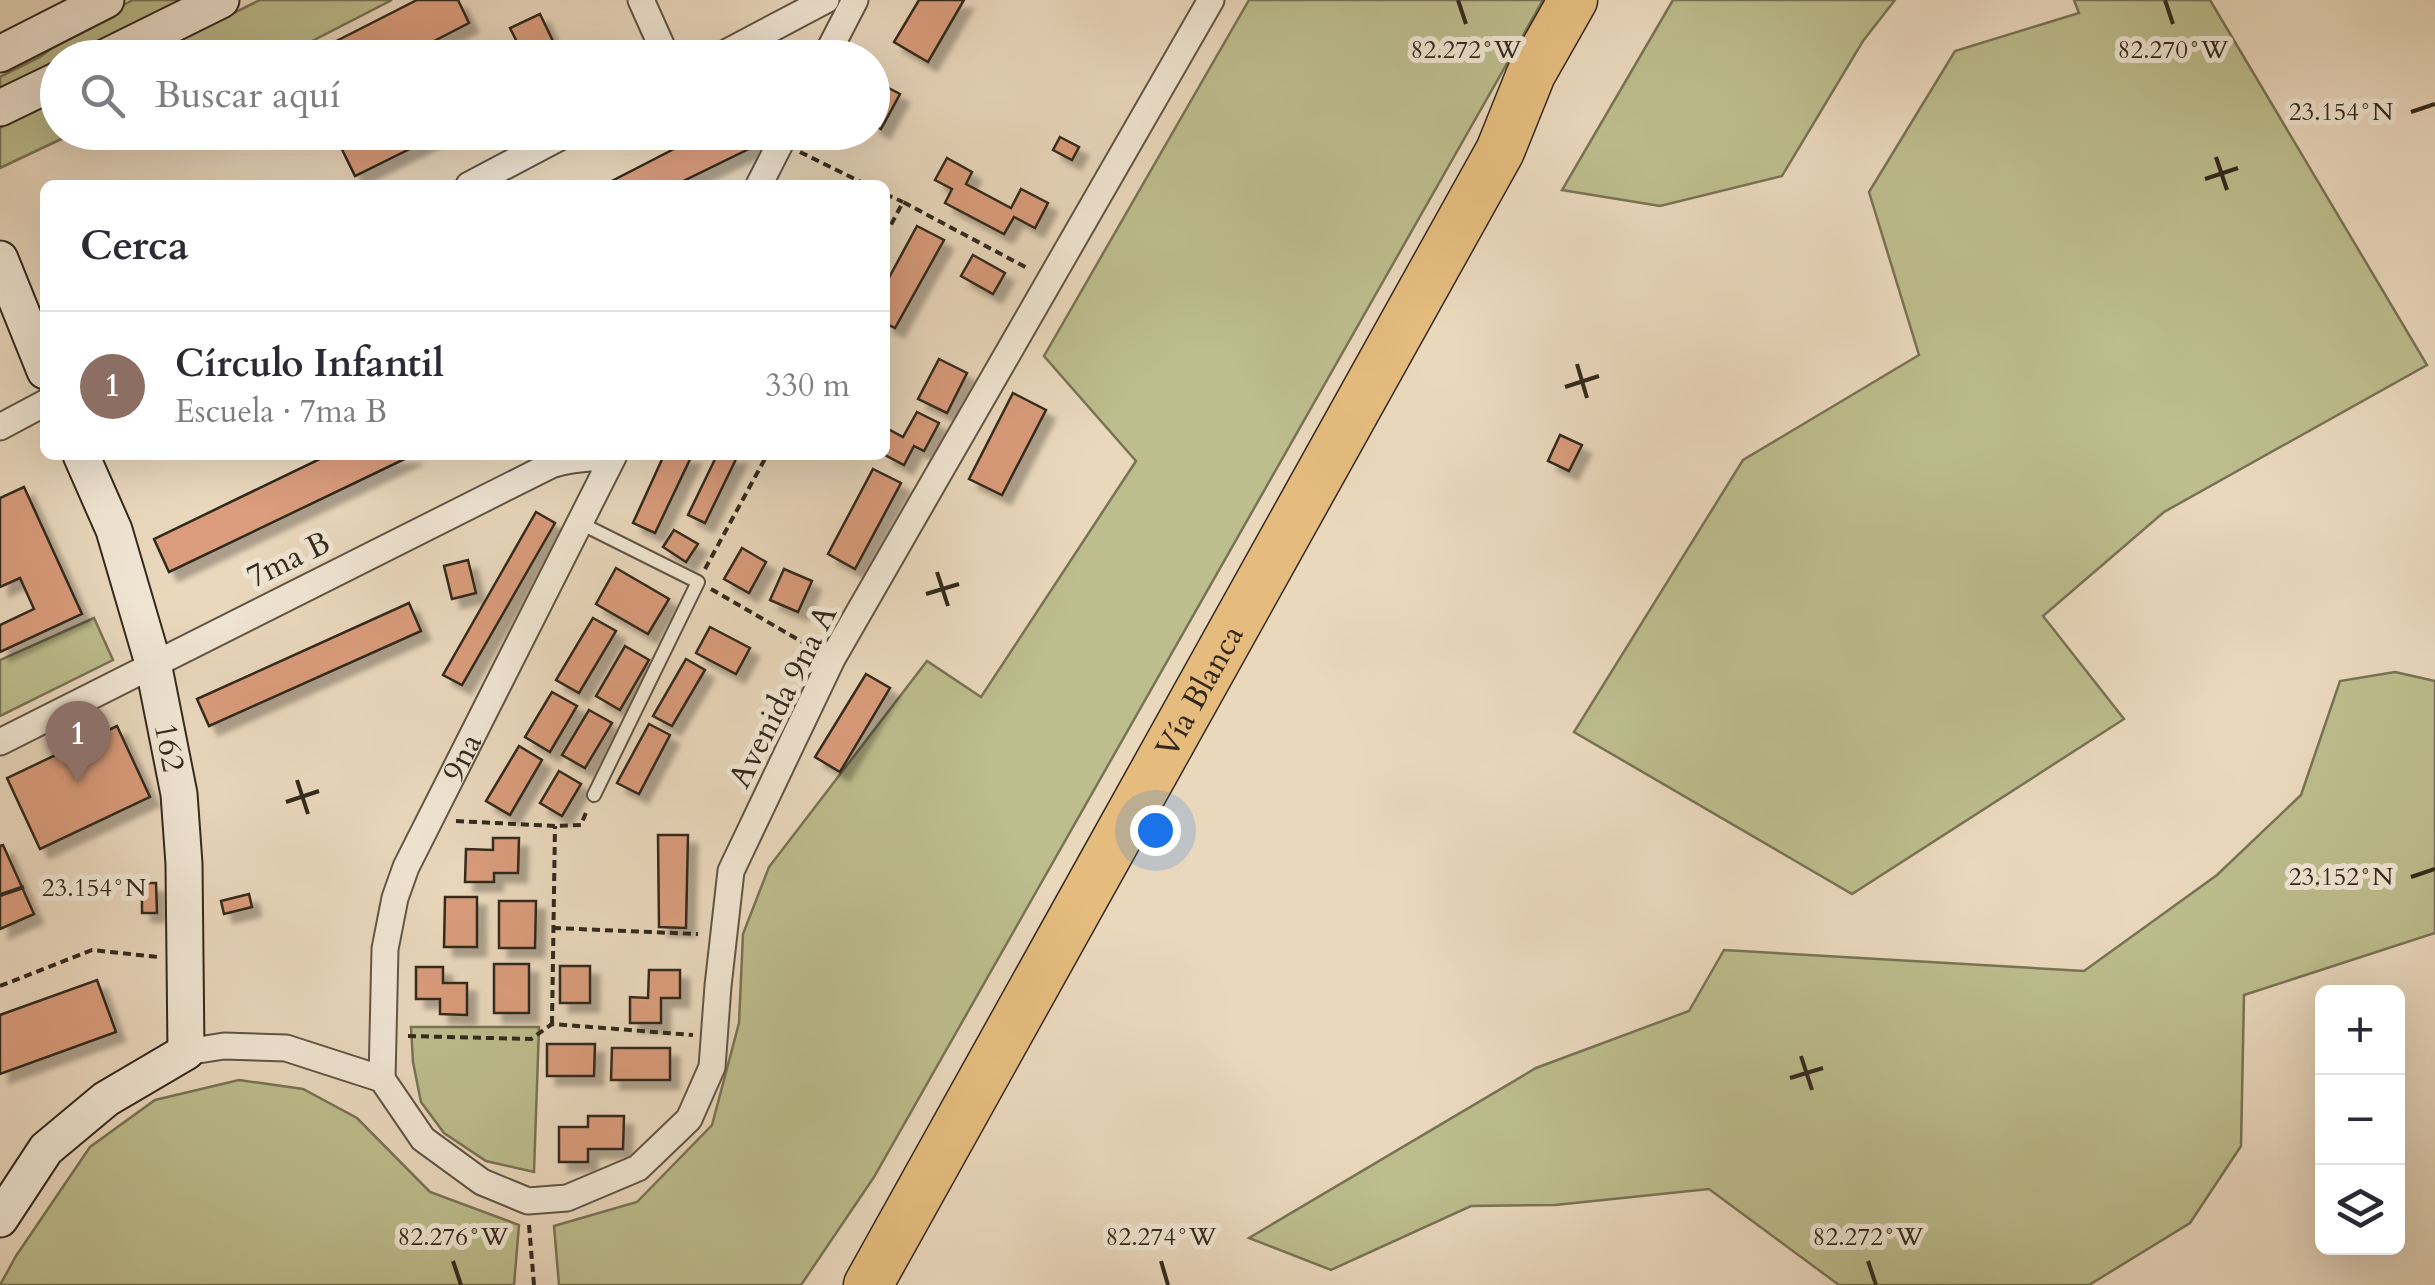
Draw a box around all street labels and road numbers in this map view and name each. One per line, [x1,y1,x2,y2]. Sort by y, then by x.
street label: 7ma B [239,521,337,599]
street label: Avenida 9na A [718,597,848,795]
street label: Vía Blanca [1145,617,1255,766]
street label: 162 [143,719,195,776]
street label: 9na [432,726,493,789]

